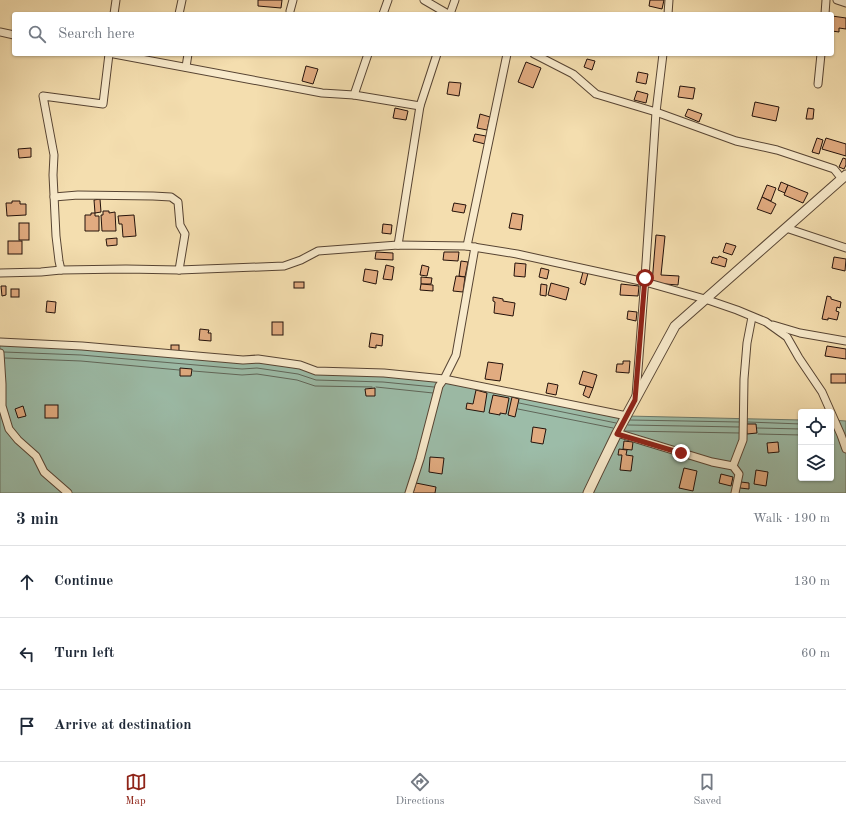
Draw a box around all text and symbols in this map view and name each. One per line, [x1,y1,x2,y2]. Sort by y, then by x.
search box [12,12,834,56]
icon: search [26,23,48,45]
text: Search here [58,27,135,42]
route start [636,269,654,287]
map controls [798,409,834,481]
button: locate [798,409,834,445]
route end [672,444,690,462]
button: layers [798,445,834,481]
text: 3 min [16,511,59,528]
text: Walk · 190 m [753,512,830,525]
icon: ahead [16,571,38,593]
text: Continue [54,574,113,589]
text: 130 m [793,575,830,588]
icon: left [16,643,38,665]
text: Turn left [54,646,114,661]
text: 60 m [801,647,830,660]
icon: arrive [16,715,38,737]
text: Arrive at destination [54,718,192,733]
tab: Map [125,771,147,809]
tab: Directions [396,771,444,809]
tab: Saved [693,771,721,809]

